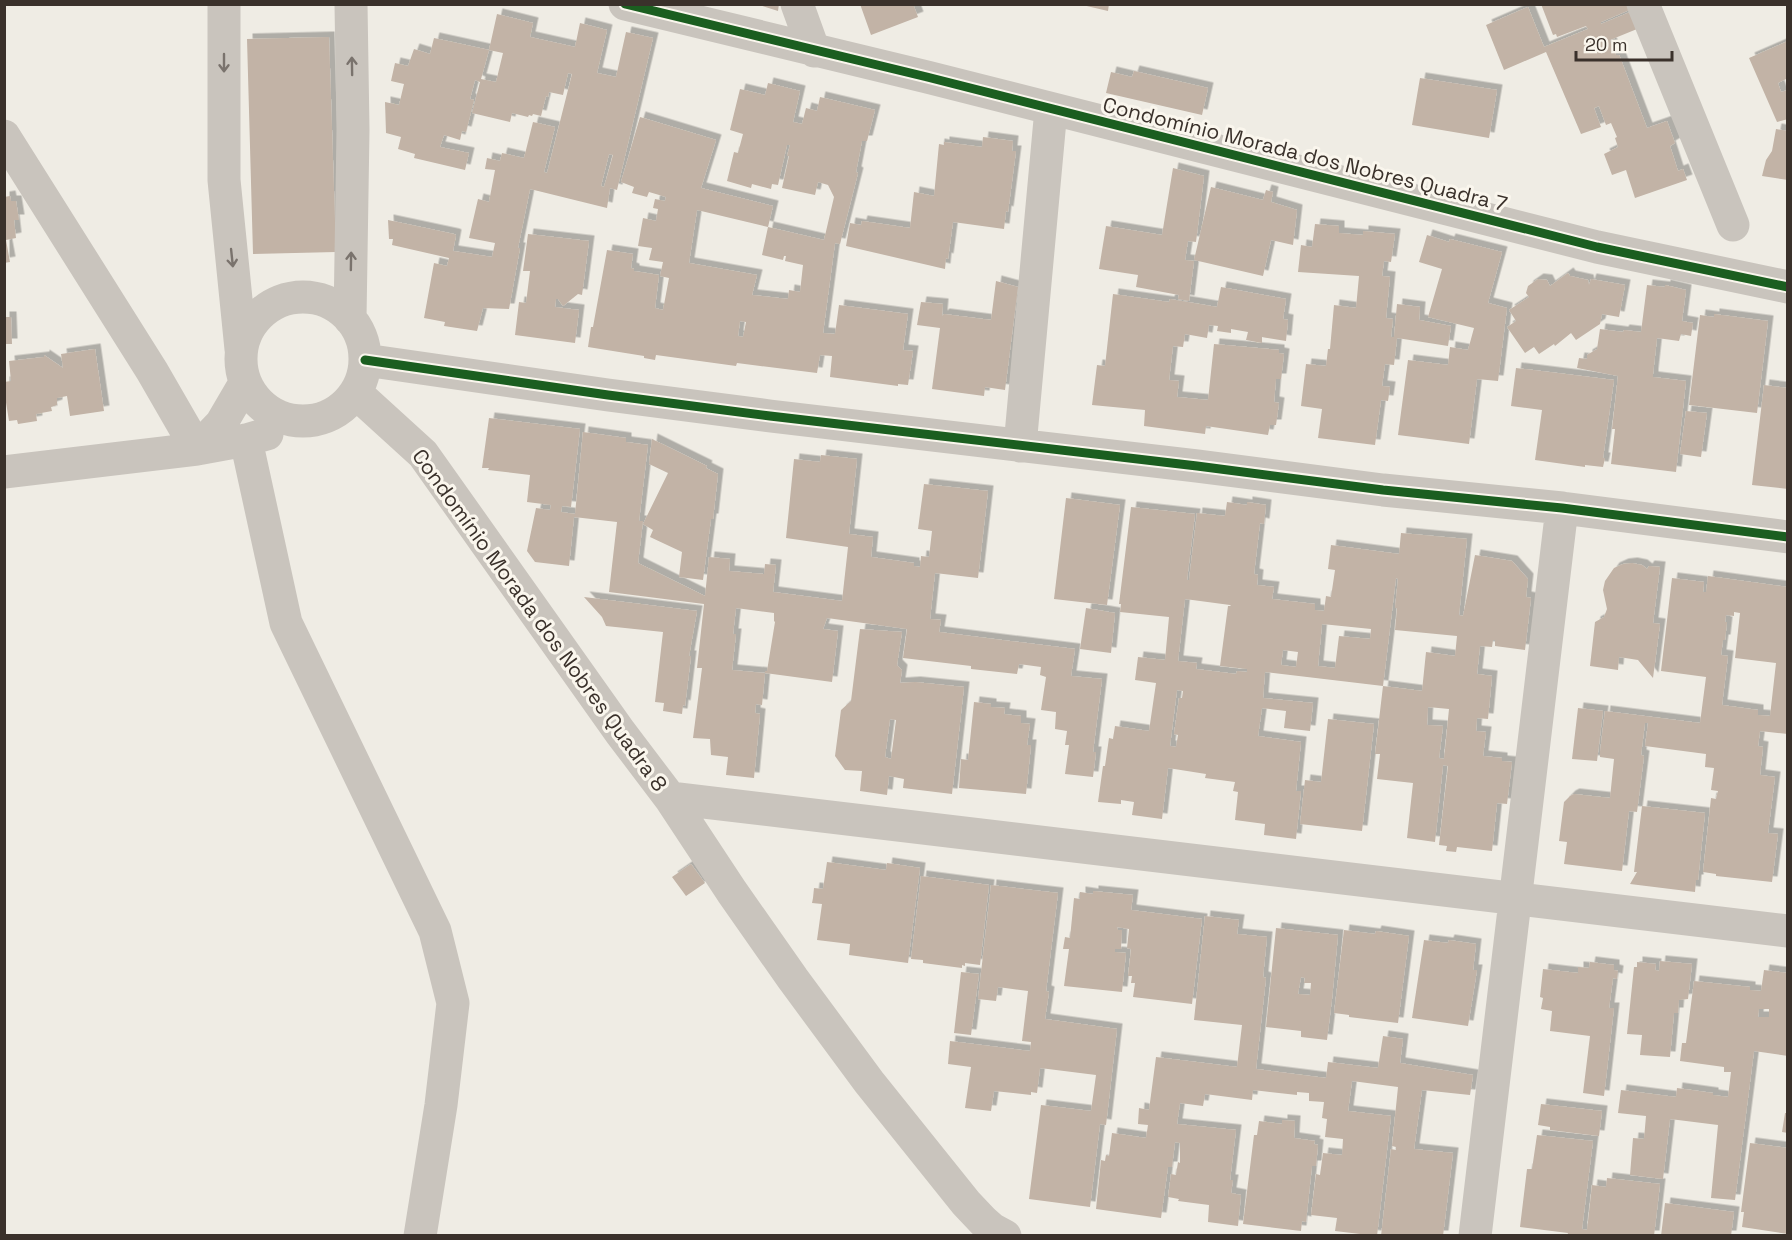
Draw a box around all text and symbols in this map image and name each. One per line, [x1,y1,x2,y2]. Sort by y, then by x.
scale bar [1576,24,1672,62]
text: 20 m [1585,33,1628,56]
one-way arrow [218,52,230,72]
one-way arrow [346,56,358,76]
street label: Condomínio Morada dos Nobres Quadra 7 [1100,91,1510,217]
one-way arrow [227,247,238,267]
one-way arrow [345,251,357,271]
street label: Condomínio Morada dos Nobres Quadra 8 [406,443,674,797]

